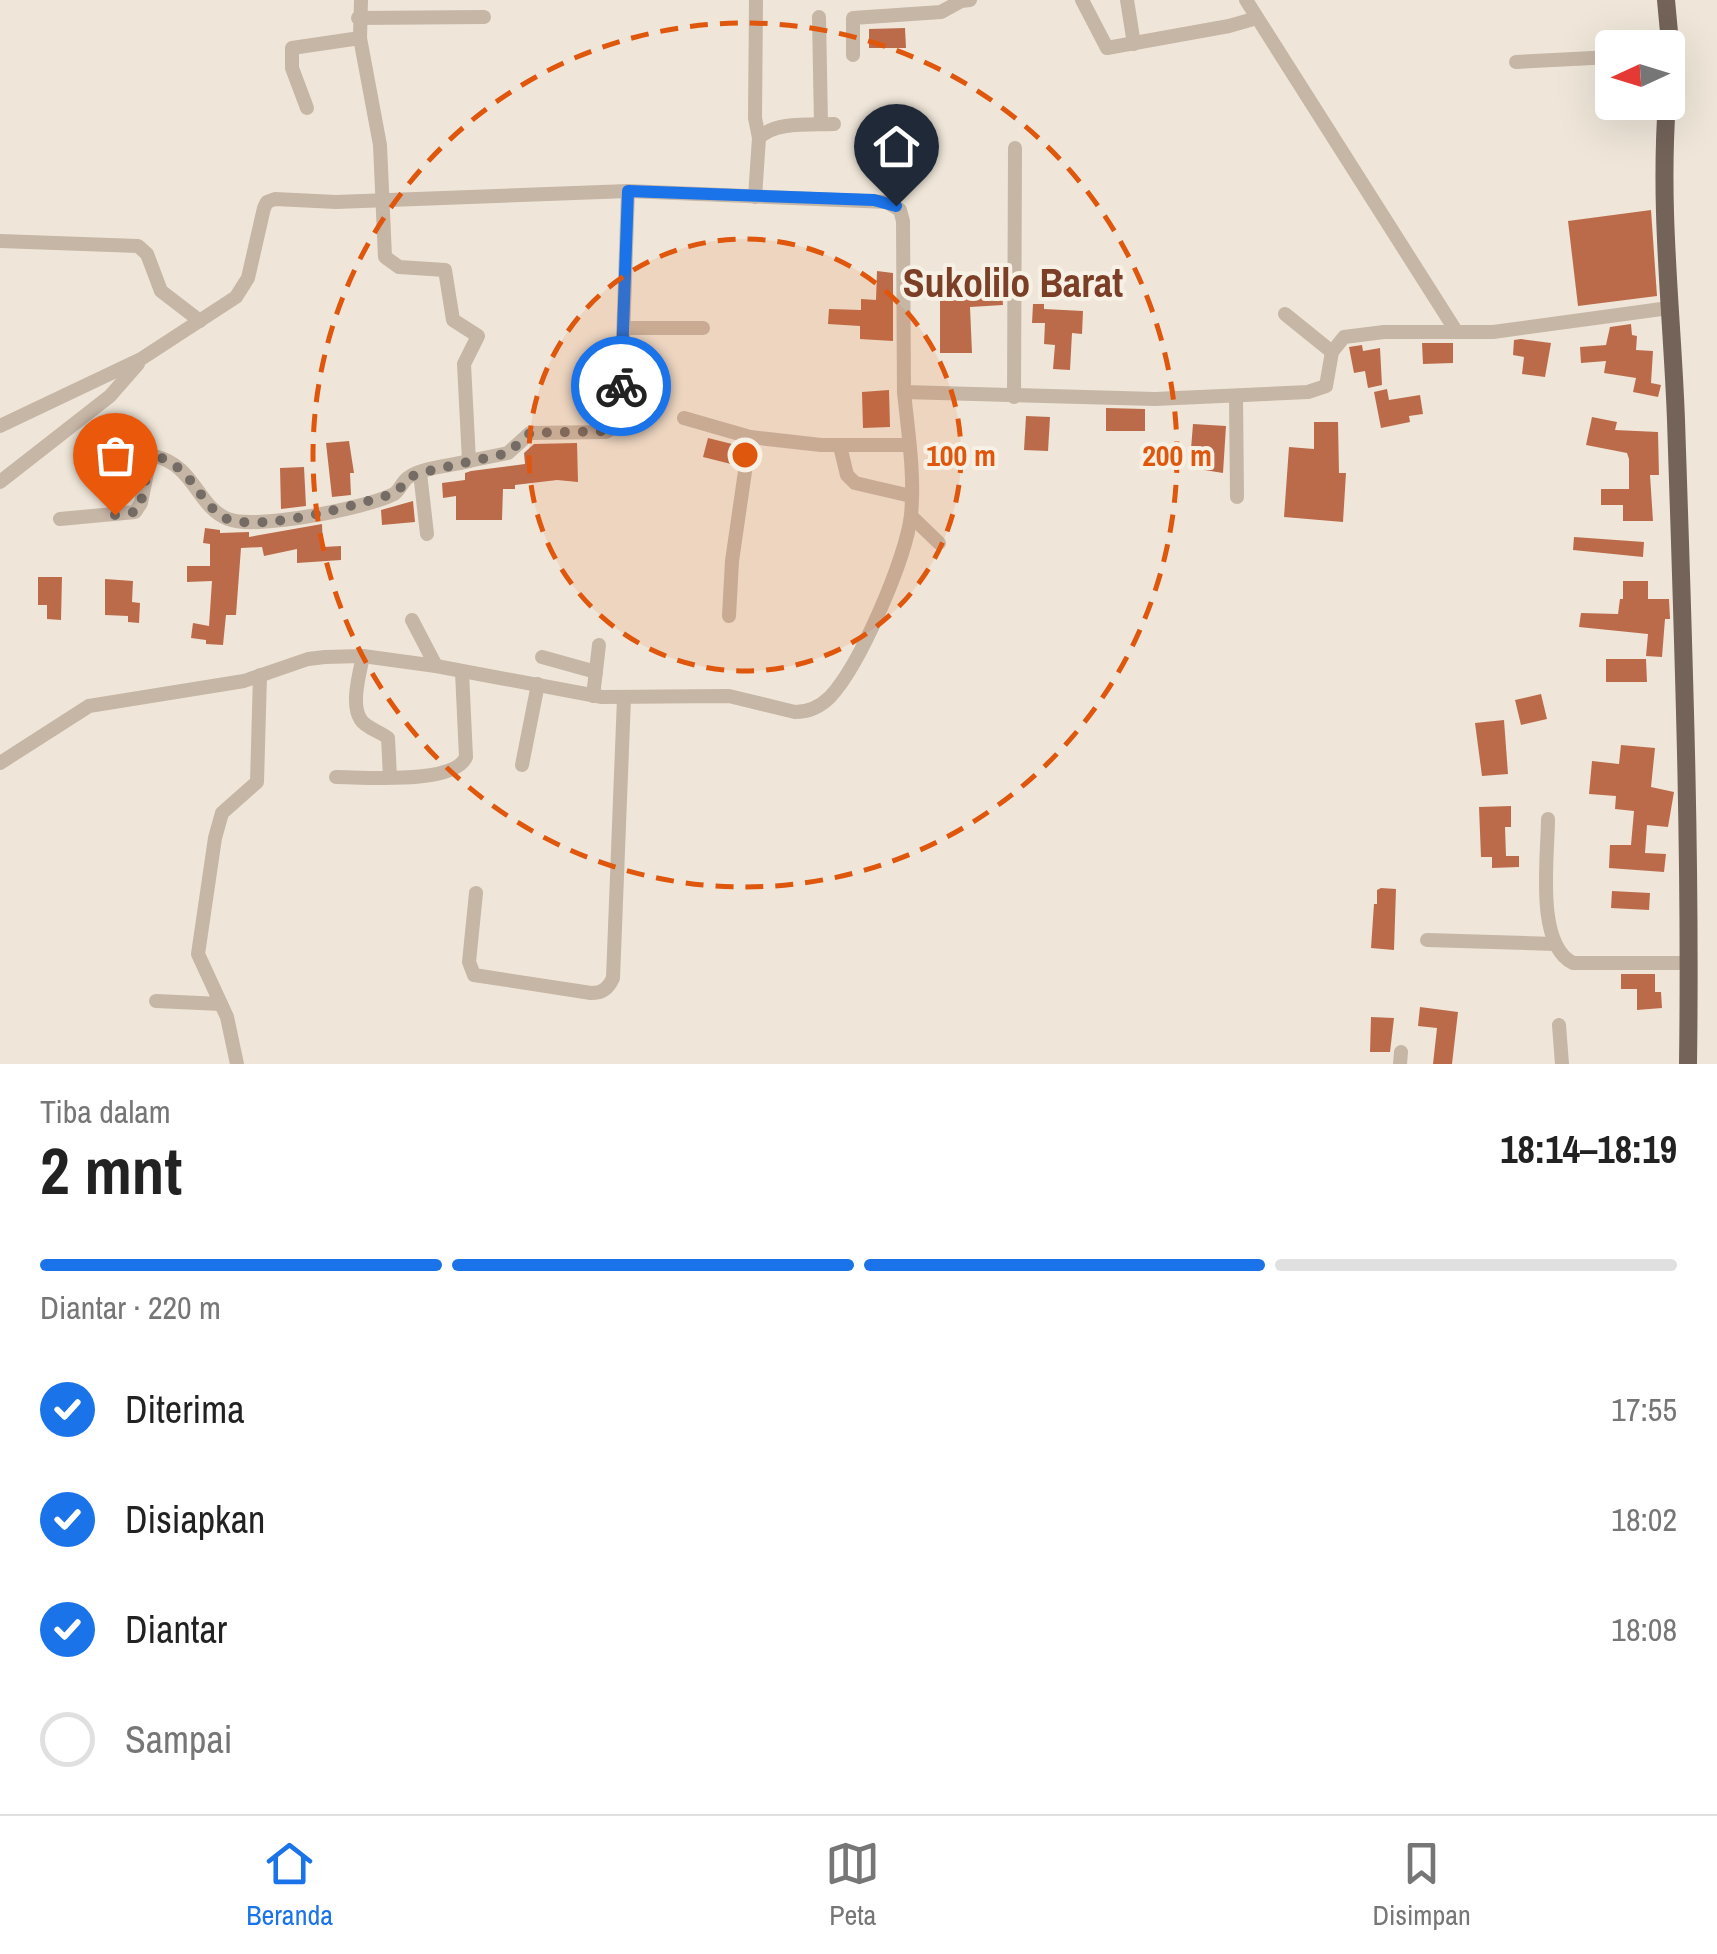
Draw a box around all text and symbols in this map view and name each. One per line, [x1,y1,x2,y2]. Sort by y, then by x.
north arrow [1595,30,1685,120]
map controls [1595,30,1685,120]
pin [854,104,939,207]
icon: home [869,119,924,174]
district label: Sukolilo Barat [903,256,1123,309]
courier [571,336,671,436]
icon: bike [594,359,649,414]
pin [73,413,158,516]
icon: bag [88,428,143,483]
text: 100 m [926,435,996,475]
text: 200 m [1142,435,1212,475]
centre of rings [727,437,763,473]
text: Tiba dalam [40,1090,171,1133]
text: 18:14–18:19 [1500,1124,1677,1175]
text: 2 mnt [40,1127,182,1214]
text: Diantar · 220 m [40,1286,221,1329]
icon: check [40,1382,95,1437]
text: Diterima [125,1384,244,1435]
text: 17:55 [1611,1388,1677,1431]
icon: check [40,1492,95,1547]
text: Disiapkan [125,1494,265,1545]
text: 18:02 [1611,1498,1677,1541]
icon: check [40,1602,95,1657]
text: Diantar [125,1604,227,1655]
text: 18:08 [1611,1608,1677,1651]
text: Sampai [125,1714,232,1765]
tab: Beranda [246,1836,333,1934]
tab: Peta [825,1836,880,1934]
tab: Disimpan [1373,1836,1471,1934]

